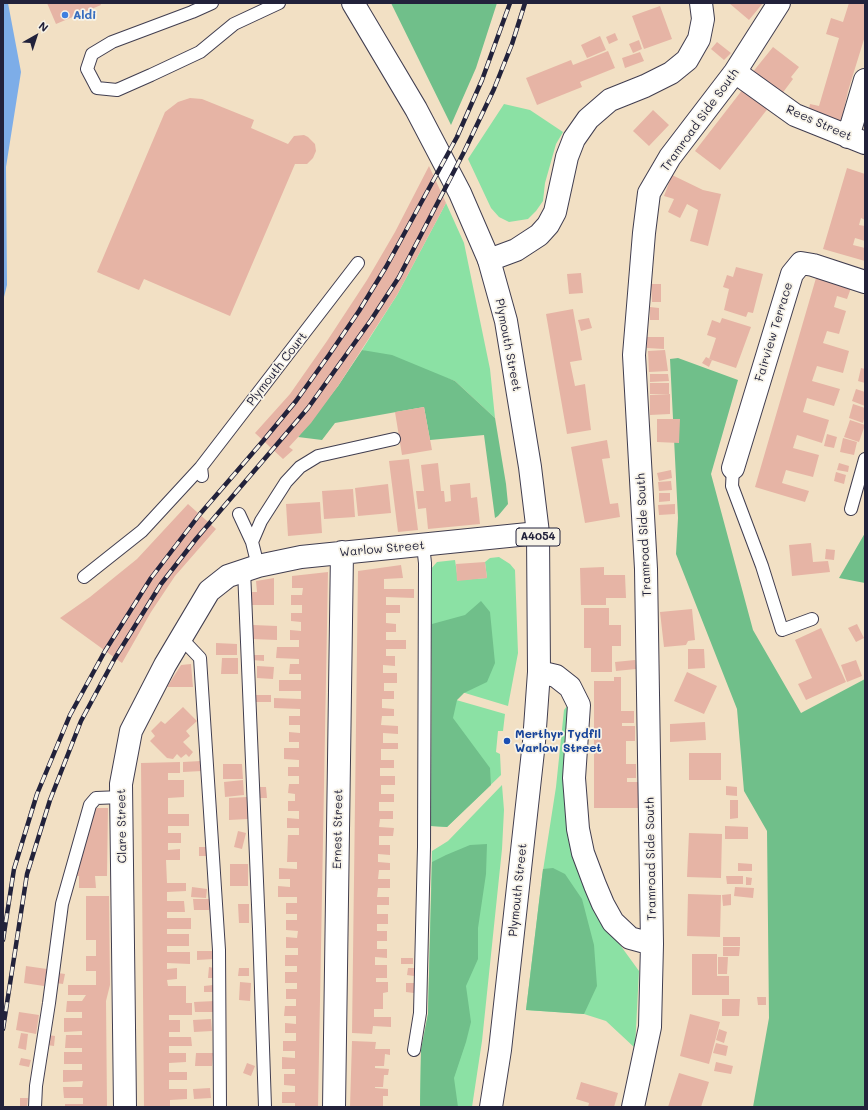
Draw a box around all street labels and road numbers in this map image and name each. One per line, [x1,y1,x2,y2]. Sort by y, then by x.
street label: Tramroad Side South [658,66,742,174]
street label: Rees Street [784,102,854,144]
street label: Fairview Terrace [752,281,796,383]
street label: Plymouth Street [492,298,524,392]
street label: Plymouth Court [244,329,310,409]
street label: Tramroad Side South [634,473,654,597]
road number: A4054 [516,528,560,546]
street label: Warlow Street [339,538,425,560]
street label: Clare Street [114,789,130,863]
street label: Ernest Street [330,789,346,869]
street label: Tramroad Side South [643,797,659,921]
street label: Plymouth Street [506,843,530,937]

